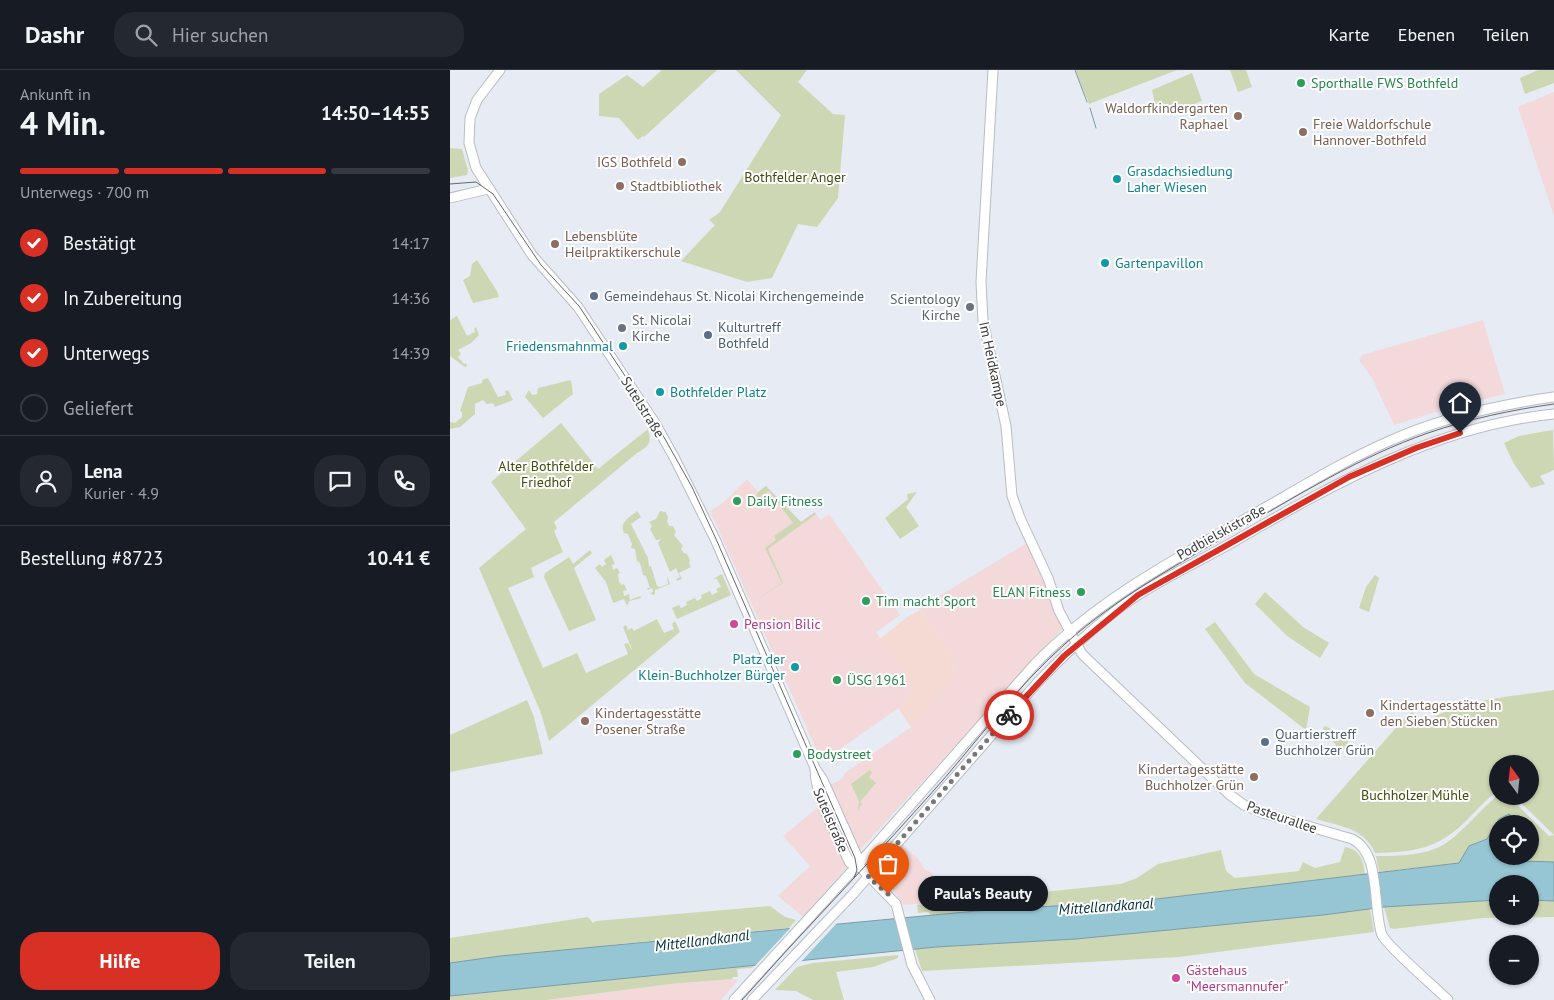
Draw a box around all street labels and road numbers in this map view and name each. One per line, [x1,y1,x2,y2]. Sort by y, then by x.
street label: Im Heidkampe [975,320,1011,408]
street label: Sutelstraße [617,373,669,441]
street label: Podbielskistraße [1173,500,1269,564]
street label: Sutelstraße [809,785,853,855]
street label: Pasteurallee [1244,797,1320,837]

